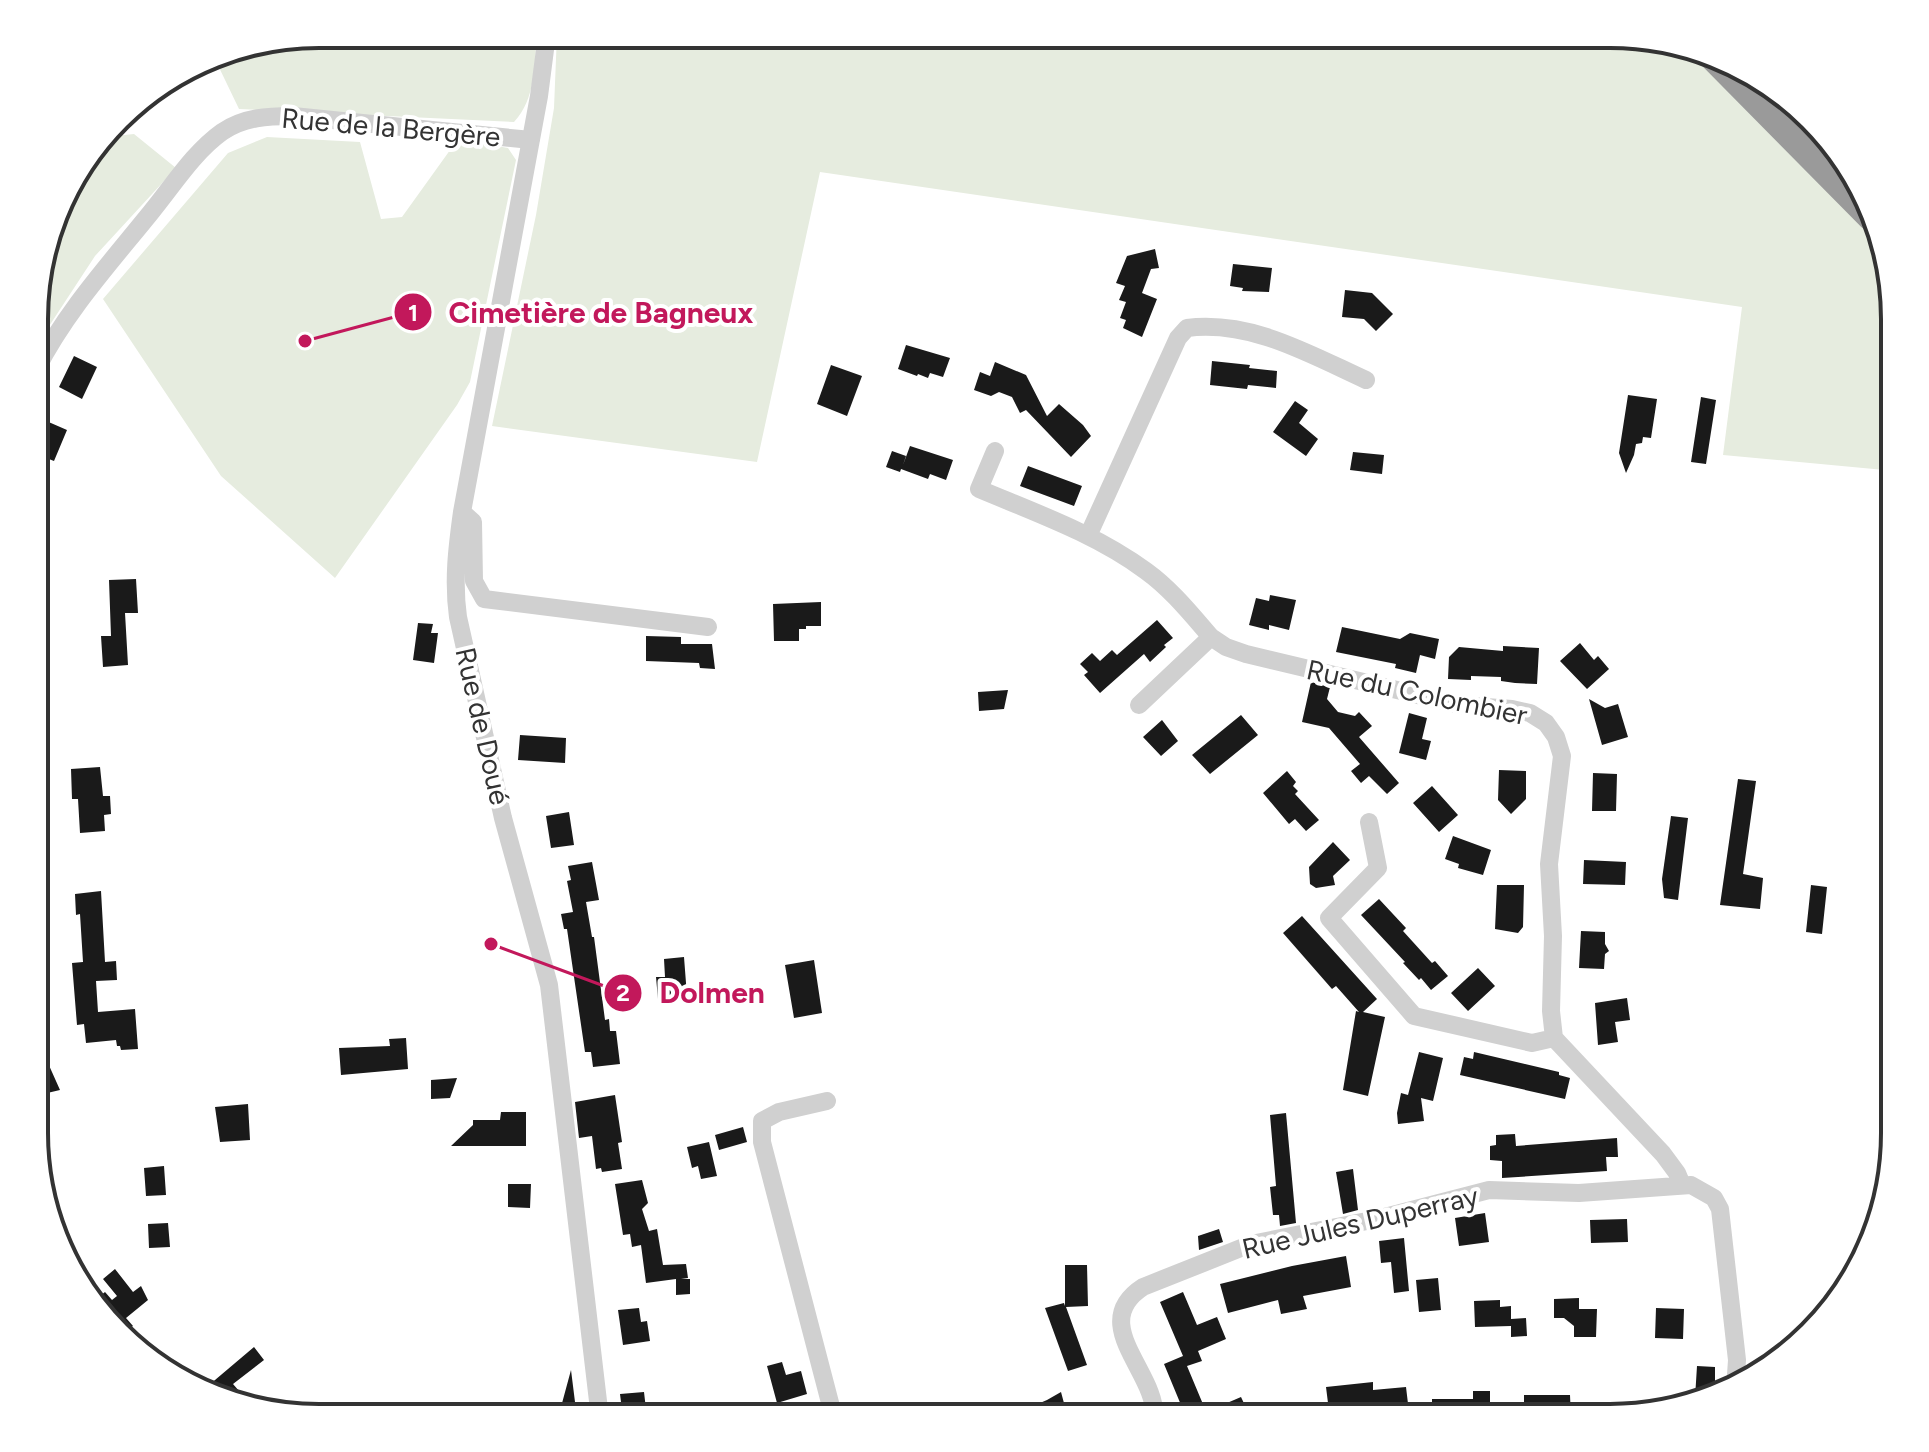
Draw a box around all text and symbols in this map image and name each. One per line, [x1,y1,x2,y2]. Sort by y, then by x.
street label: Rue de la Bergère [280,100,502,154]
callout: Cimetière de Bagneux [393,285,770,339]
text: Cimetière de Bagneux [449,294,753,331]
text: 1 [408,298,418,327]
street label: Rue de Doué [448,644,518,808]
street label: Rue du Colombier [1304,652,1531,732]
callout: Dolmen [603,966,781,1020]
text: Dolmen [659,974,765,1011]
text: 2 [616,978,630,1007]
street label: Rue Jules Duperray [1239,1178,1482,1266]

